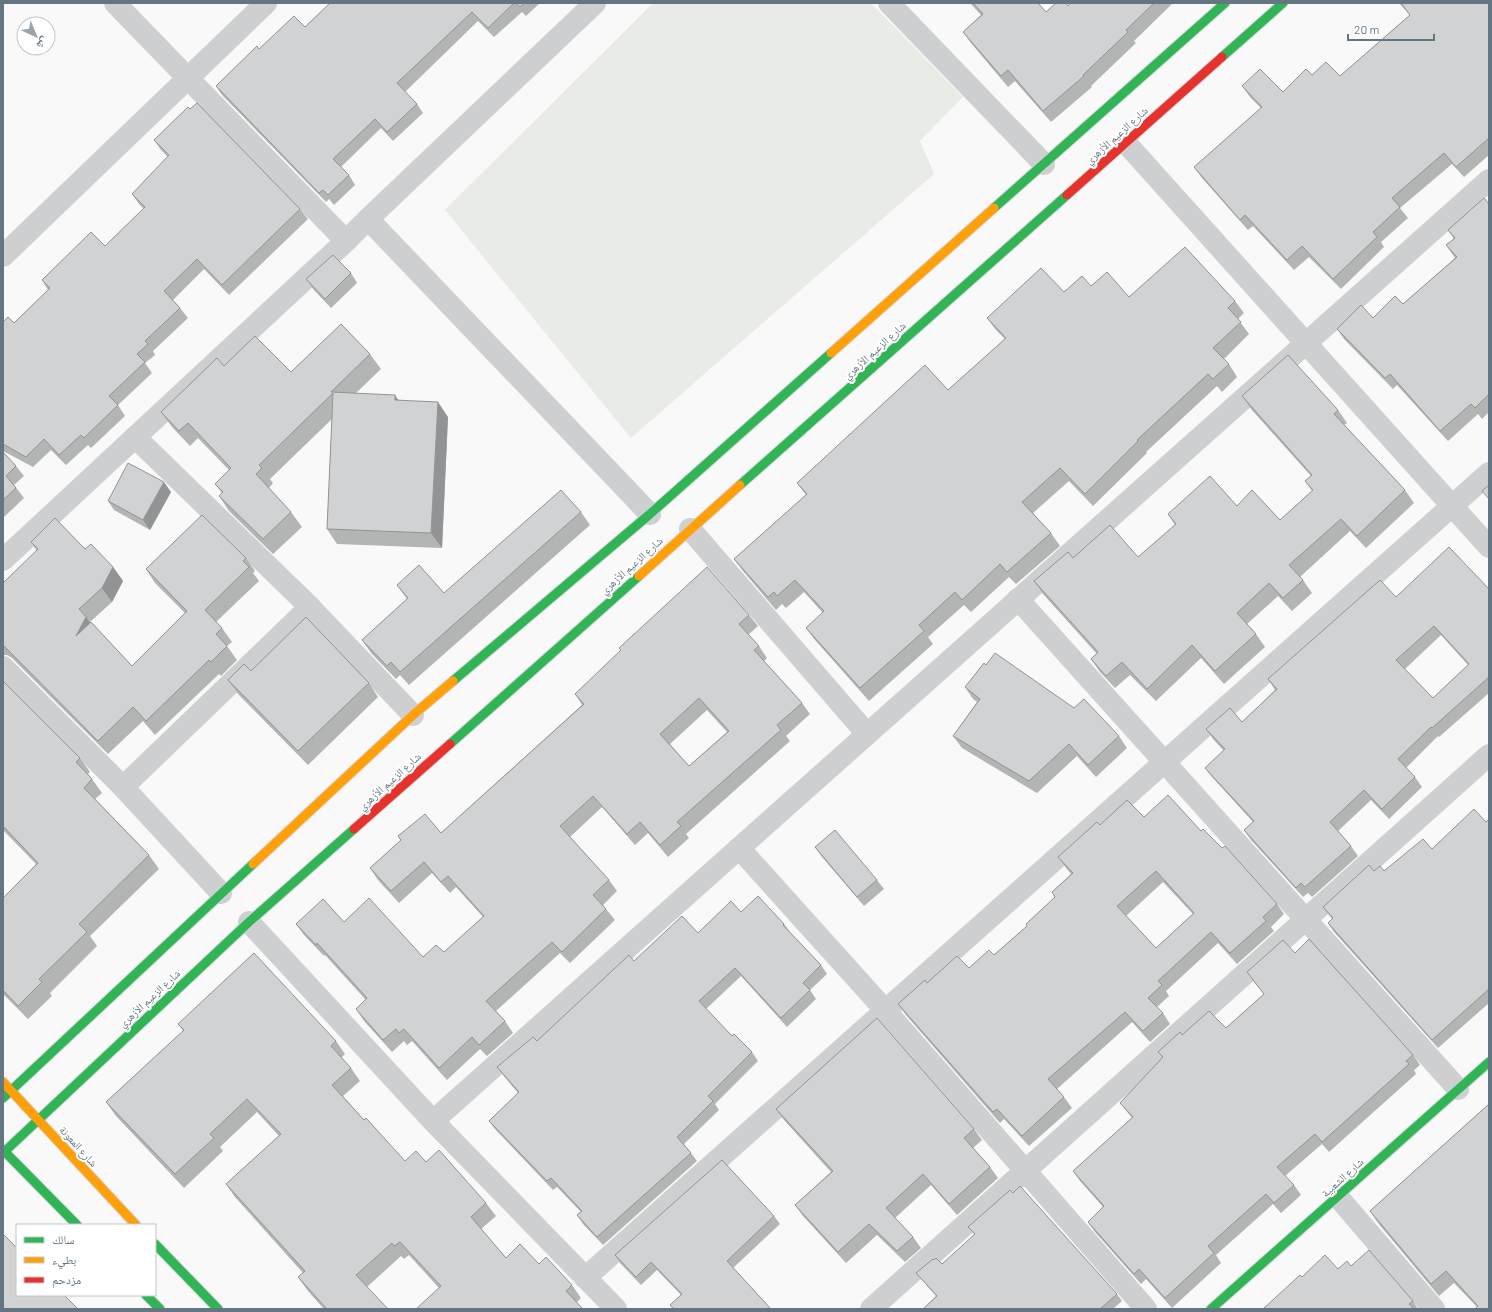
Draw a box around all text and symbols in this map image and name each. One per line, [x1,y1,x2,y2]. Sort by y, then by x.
north arrow [16,16,56,56]
scale bar [1348,16,1434,42]
text: 20 m [1354,22,1380,36]
text: ش [33,33,52,53]
street label: شارع الزعيم الأزهري [1082,104,1152,168]
street label: شارع الزعيم الأزهري [840,319,910,383]
street label: شارع الزعيم الأزهري [597,534,667,598]
street label: شارع الزعيم الأزهري [355,750,425,814]
street label: شارع الزعيم الأزهري [116,966,184,1032]
street label: شارع المعونة [57,1123,101,1170]
street label: شارع الشعبية [1318,1155,1366,1200]
legend [16,1224,156,1296]
text: سالك [52,1232,74,1246]
text: بطيء [52,1252,76,1270]
text: مزدحم [52,1272,81,1288]

